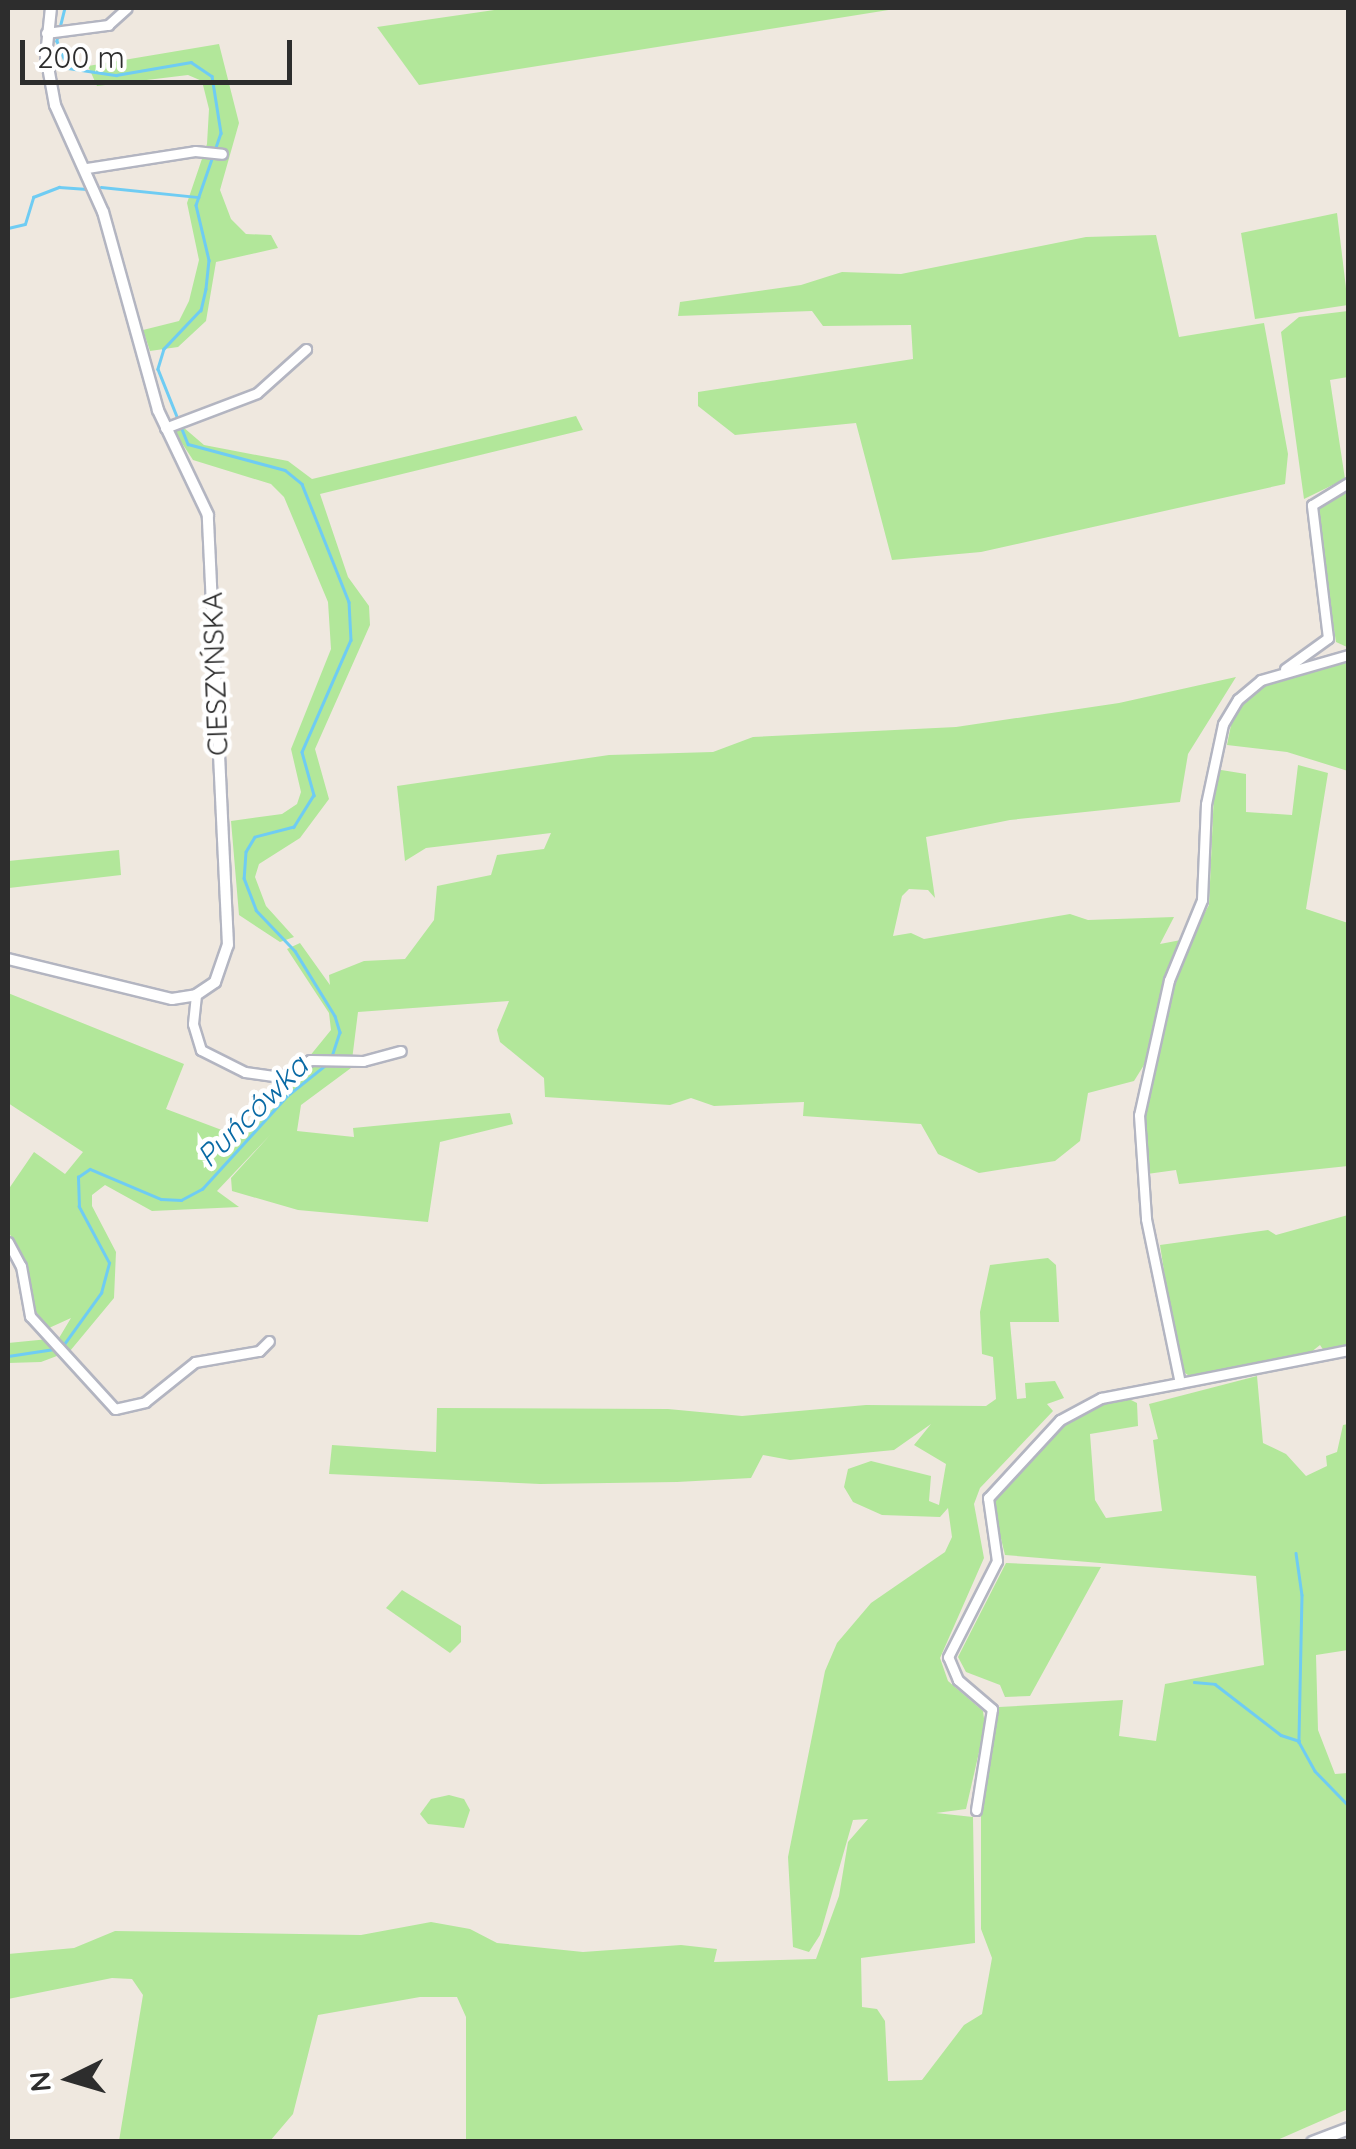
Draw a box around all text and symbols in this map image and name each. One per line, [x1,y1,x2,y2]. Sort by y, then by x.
scale bar [25,20,298,82]
text: 200 m [37,38,125,76]
street label: CIESZYŃSKA [195,592,235,756]
water label: Puńcówka [189,1048,315,1174]
north arrow [20,2029,120,2129]
text: N [21,2070,58,2093]

